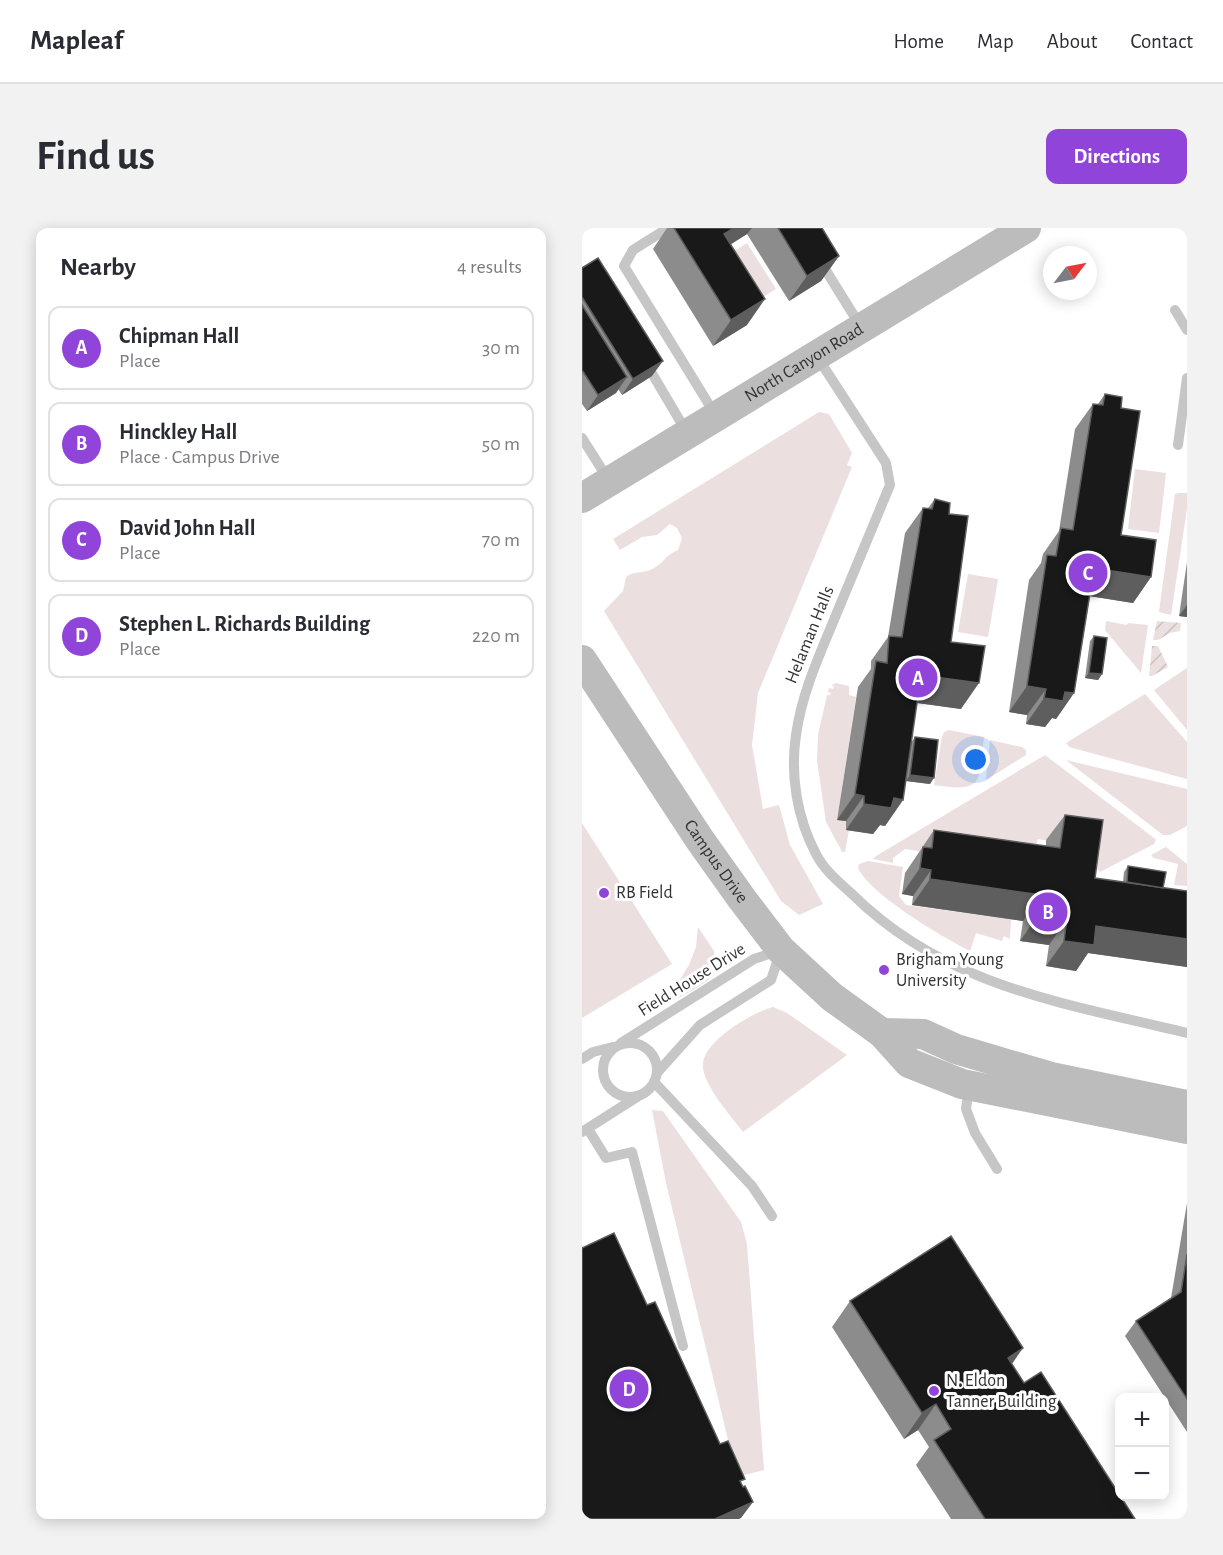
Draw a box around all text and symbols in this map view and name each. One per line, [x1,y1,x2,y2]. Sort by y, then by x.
text: Mapleaf [30,27,123,55]
text: Home [893,31,944,52]
text: Map [977,31,1014,52]
text: About [1047,31,1097,52]
text: Contact [1130,31,1193,52]
button: Directions [1046,129,1187,184]
text: Find us [36,135,155,177]
north arrow [1043,246,1097,300]
text: Nearby [60,254,136,280]
text: 4 results [457,257,522,277]
street label: North Canyon Road [742,320,867,406]
text: Chipman Hall [119,325,239,347]
text: A [76,338,88,358]
text: 30 m [482,338,520,358]
text: Place [119,351,160,371]
text: Hinckley Hall [119,421,237,443]
text: B [76,434,87,454]
text: 50 m [482,434,520,454]
text: Place · Campus Drive [119,447,280,467]
text: David John Hall [119,517,256,539]
text: C [76,530,87,550]
text: 70 m [482,530,520,550]
text: Place [119,543,160,563]
pin: C [1068,550,1108,596]
street label: Helaman Halls [782,584,838,686]
text: Stephen L. Richards Building [119,613,370,635]
text: D [75,626,88,646]
text: 220 m [472,626,520,646]
text: Place [119,639,160,659]
pin: A [898,656,938,700]
your location [961,745,990,774]
street label: Campus Drive [680,817,751,907]
place label: RB Field [616,884,673,902]
marker: RB Field [597,886,611,900]
pin: B [1028,890,1068,934]
street label: Field House Drive [635,940,749,1020]
place label: Brigham Young University [896,951,1004,990]
marker: Brigham Young University [877,963,891,977]
pin: D [610,1366,648,1412]
place label: N. Eldon Tanner Building [946,1372,1057,1411]
marker: N. Eldon Tanner Building [927,1384,941,1398]
map controls [1115,1393,1169,1501]
button: + [1115,1393,1169,1447]
button: − [1115,1447,1169,1501]

